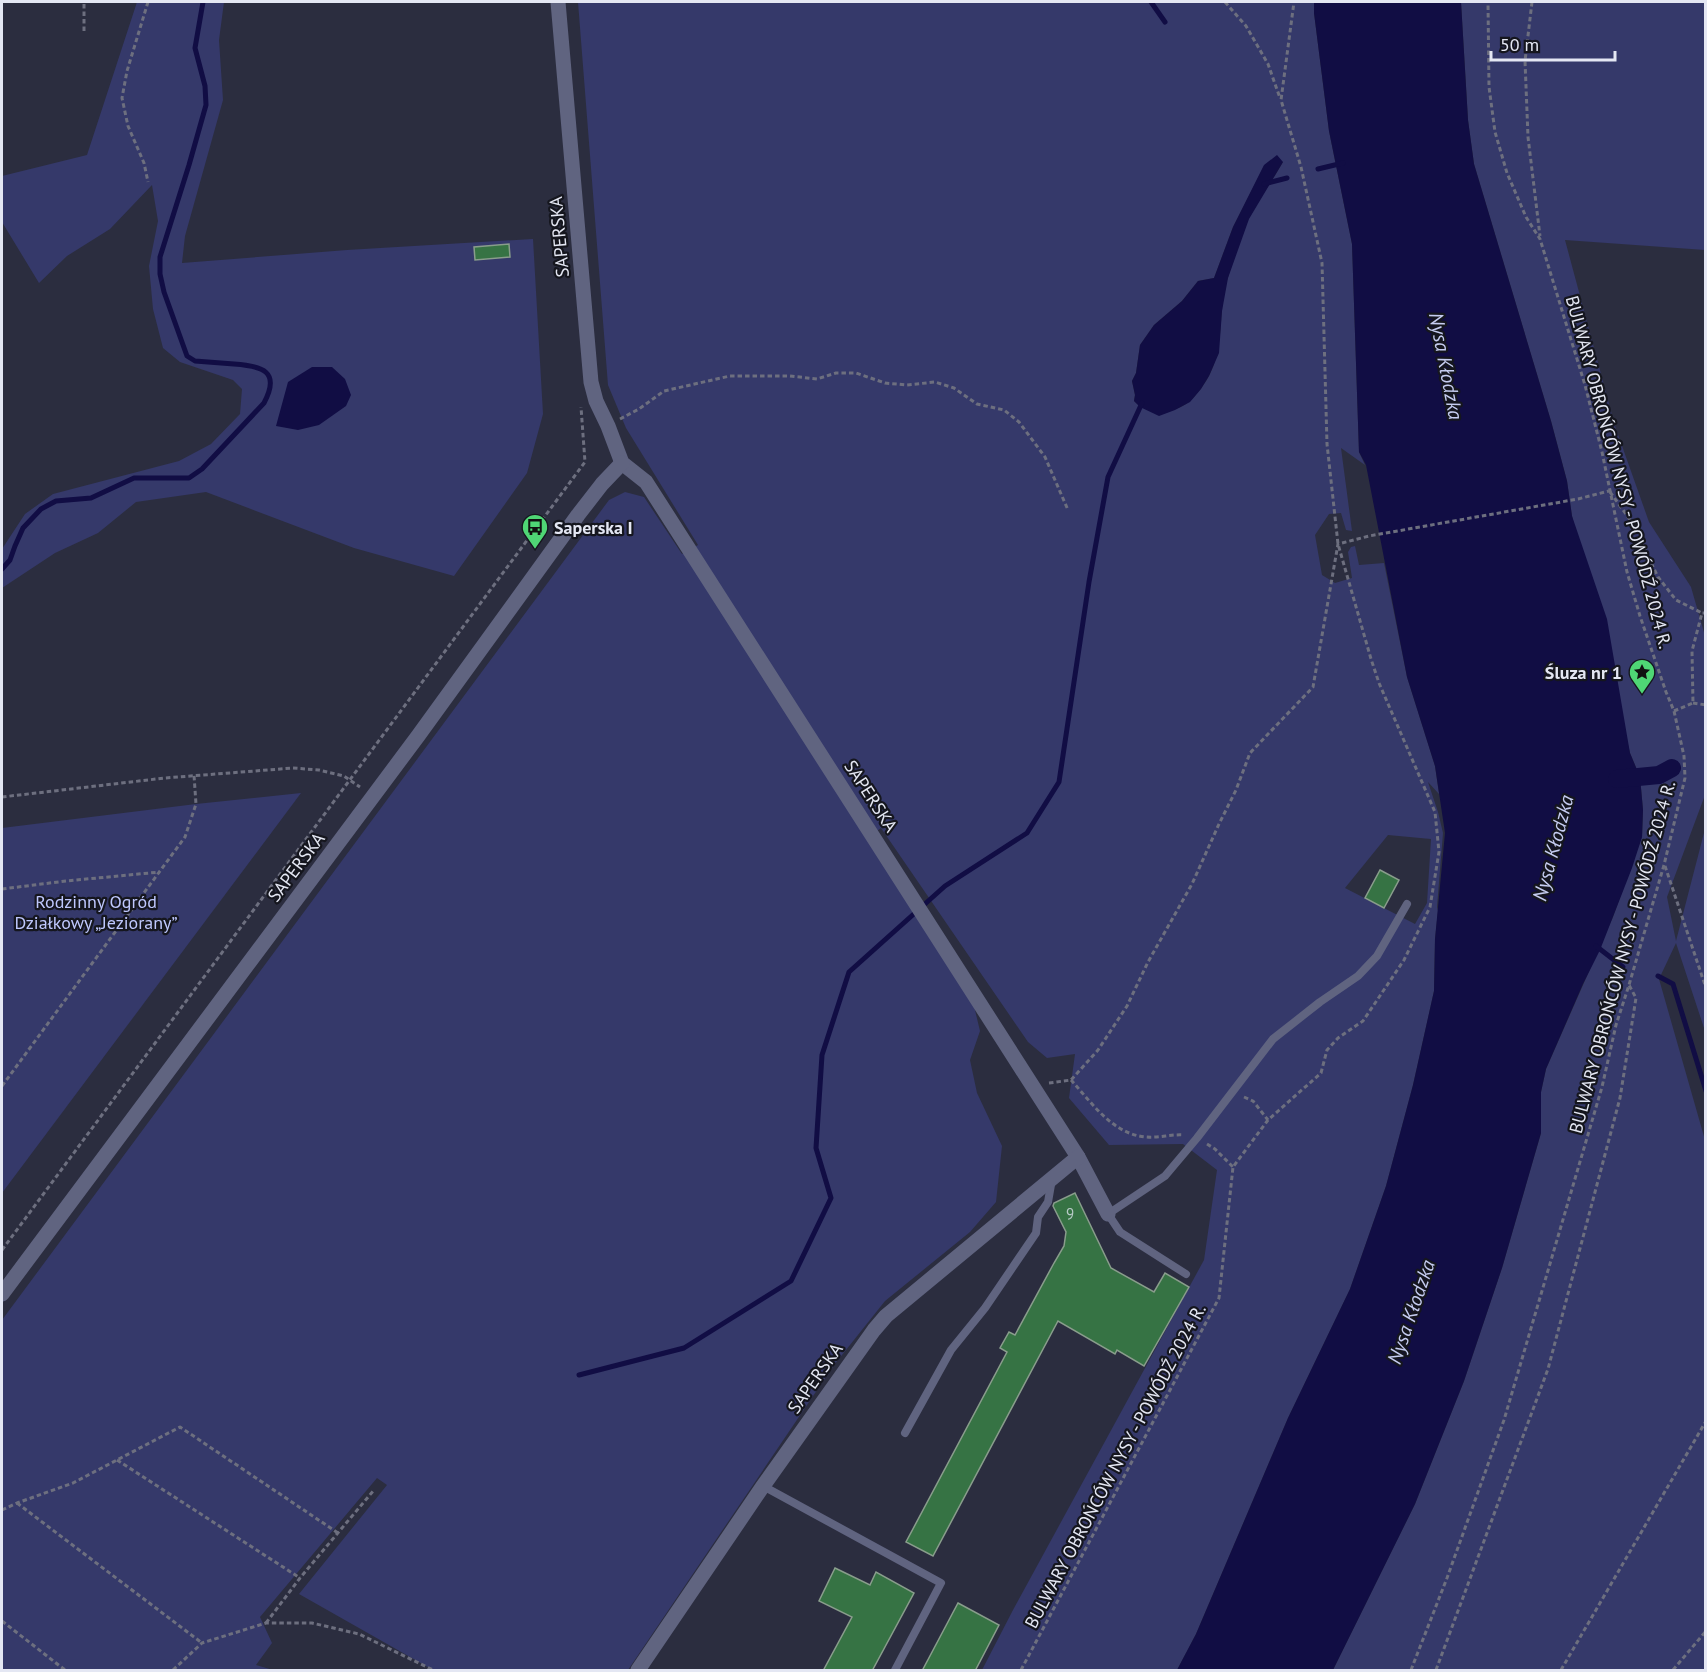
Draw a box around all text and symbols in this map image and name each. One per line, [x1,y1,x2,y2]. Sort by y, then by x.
scale bar [1491,24,1616,62]
text: 50 m [1500,33,1539,56]
street label: SAPERSKA [544,195,574,278]
street label: BULWARY OBROŃCÓW NYSY - POWÓDŹ 2024 R. [1561,293,1677,651]
water label: Nysa Kłodzka [1423,310,1469,422]
bus stop icon: Saperska I [520,512,550,550]
place label: Saperska I [554,516,633,539]
place icon: Śluza nr 1 [1627,657,1657,695]
place label: Śluza nr 1 [1545,661,1622,684]
street label: SAPERSKA [839,756,903,837]
street label: BULWARY OBROŃCÓW NYSY - POWÓDŹ 2024 R. [1564,778,1680,1136]
water label: Nysa Kłodzka [1526,792,1580,904]
street label: SAPERSKA [262,827,330,906]
park label: Rodzinny Ogród Działkowy „Jeziorany” [14,890,178,934]
house number: 9 [1066,1204,1074,1223]
water label: Nysa Kłodzka [1381,1256,1441,1368]
street label: BULWARY OBROŃCÓW NYSY - POWÓDŹ 2024 R. [1019,1300,1211,1632]
street label: SAPERSKA [782,1338,848,1418]

